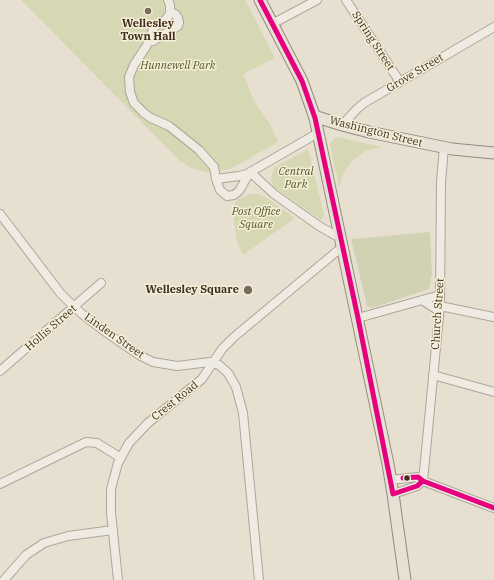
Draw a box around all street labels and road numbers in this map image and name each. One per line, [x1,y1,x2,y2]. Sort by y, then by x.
street label: Spring Street [349,9,397,73]
street label: Grove Street [384,51,446,95]
street label: Washington Street [328,114,424,150]
street label: Church Street [429,278,447,350]
street label: Hollis Street [23,302,79,354]
street label: Linden Street [82,310,146,362]
street label: Crest Road [149,378,201,424]

